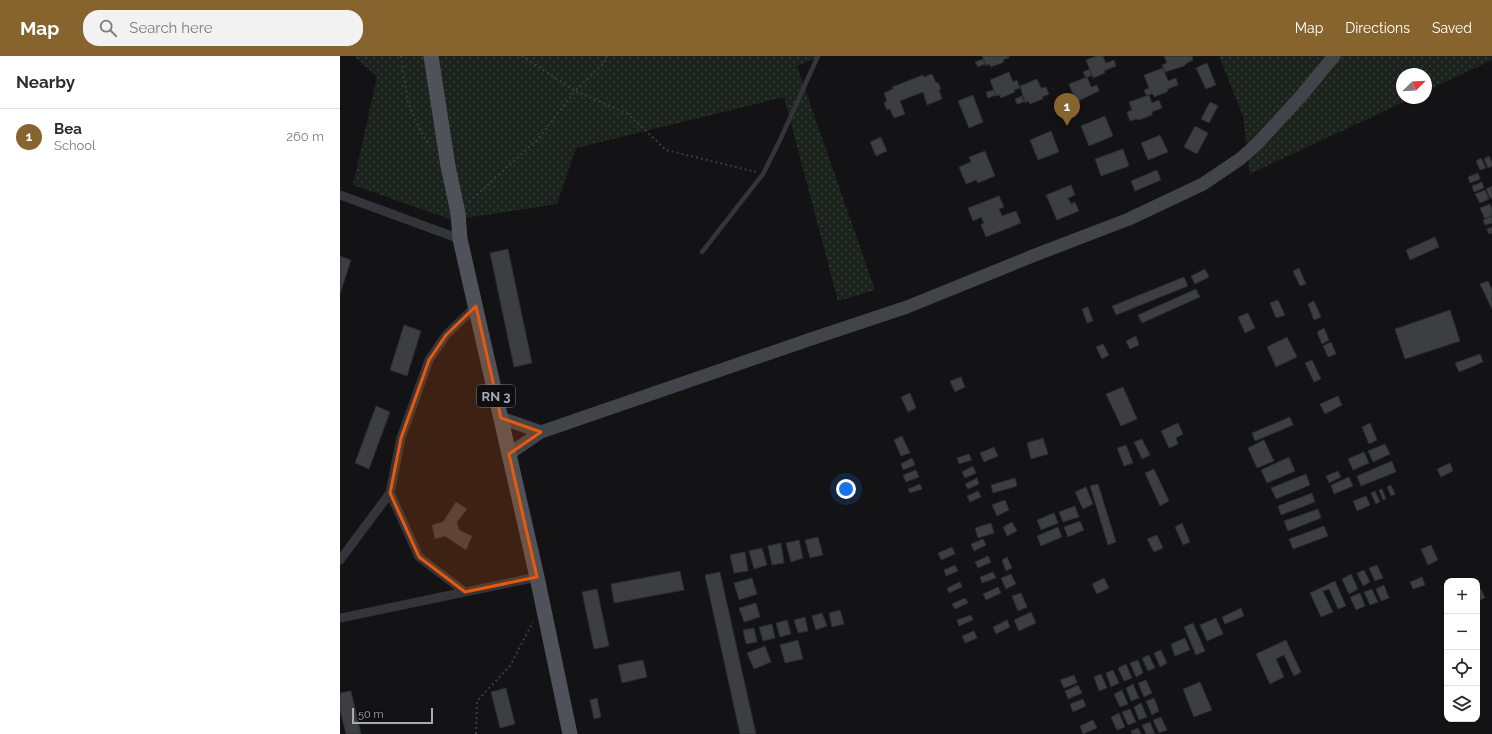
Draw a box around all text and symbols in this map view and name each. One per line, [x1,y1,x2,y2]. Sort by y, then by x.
search box [83,10,363,46]
text: Map [20,17,59,39]
icon: search [97,17,119,39]
text: Search here [129,19,213,37]
text: Map [1295,20,1323,36]
text: Directions [1345,20,1410,36]
text: Saved [1432,20,1472,36]
north arrow [1396,68,1432,104]
text: Nearby [16,72,75,92]
pin: 1 [1054,93,1080,126]
text: Bea [54,120,82,138]
text: 1 [26,129,32,144]
text: 260 m [286,129,324,144]
text: School [54,138,96,153]
road number: RN 3 [477,385,515,407]
your location [836,479,856,499]
map controls [1444,578,1480,722]
button: + [1444,578,1480,614]
button: − [1444,614,1480,650]
button: locate [1444,650,1480,686]
button: layers [1444,686,1480,722]
scale bar [352,706,433,725]
text: 50 m [358,708,384,721]

